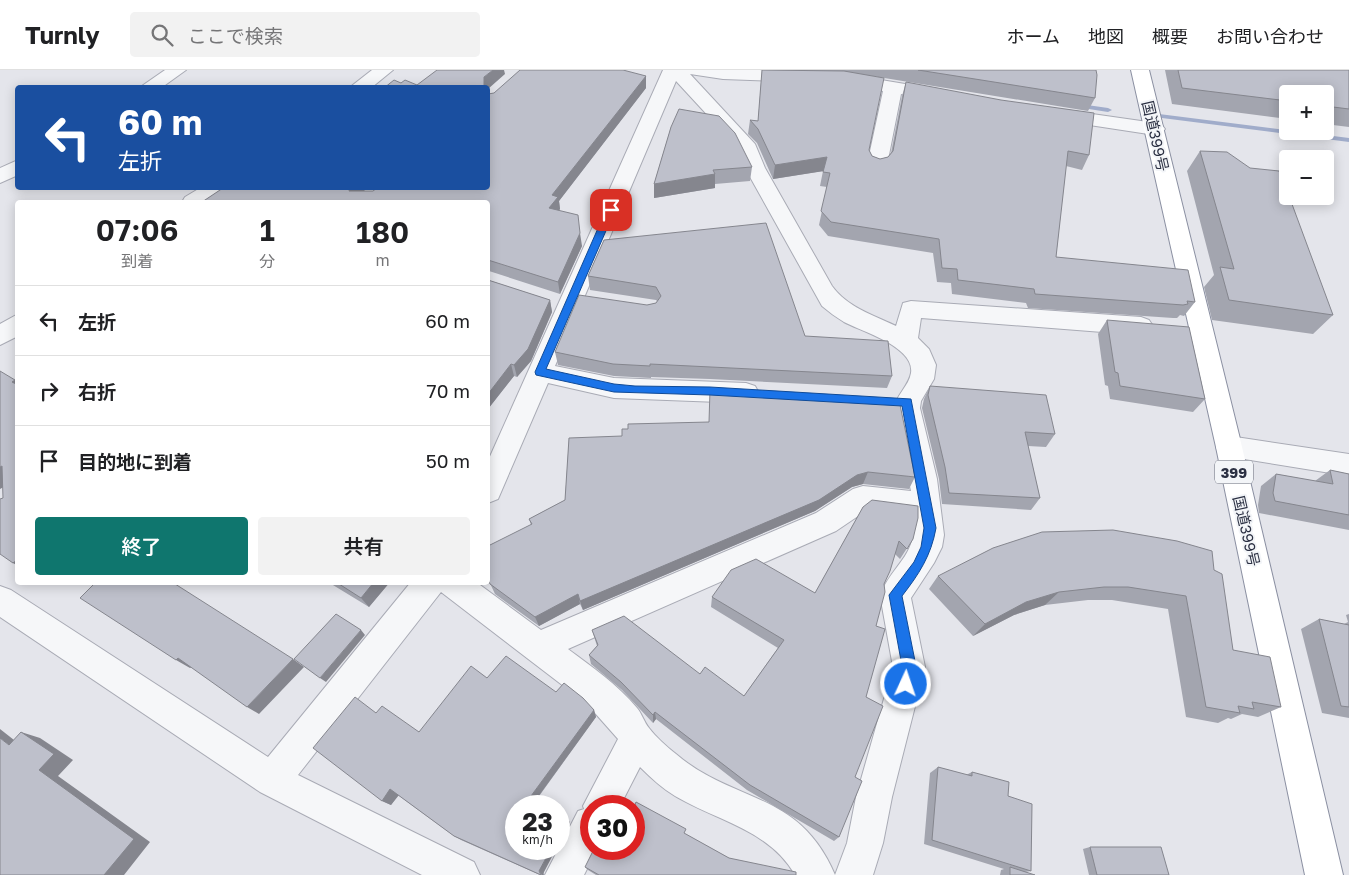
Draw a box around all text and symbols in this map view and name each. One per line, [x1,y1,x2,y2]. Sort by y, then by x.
search box [130,12,480,57]
text: Turnly [25,20,100,49]
icon: search [148,21,176,49]
text: ここで検索 [188,24,283,47]
text: ホーム [1007,25,1060,47]
text: 地図 [1088,25,1124,47]
text: 概要 [1152,25,1188,47]
text: お問い合わせ [1216,25,1324,47]
map controls [1279,85,1334,205]
button: + [1279,85,1334,140]
street label: 国道399号 [1139,99,1173,173]
text: 60 m [118,101,202,143]
icon: left [35,105,100,170]
text: 左折 [118,147,162,174]
button: − [1279,150,1334,205]
pin [590,189,632,231]
icon: arrive [597,196,625,224]
text: 07:06 [96,212,178,248]
text: 1 [260,212,275,248]
text: 180 [356,214,409,250]
text: m [376,250,390,270]
text: 到着 [121,251,153,271]
text: 分 [259,251,275,271]
icon: left [35,307,63,335]
text: 60 m [425,309,470,332]
text: 左折 [78,310,116,333]
icon: right [35,377,63,405]
text: 70 m [427,379,470,402]
text: 右折 [78,380,116,403]
icon: arrive [35,447,63,475]
text: 50 m [426,449,470,472]
text: 目的地に到着 [78,450,192,473]
road number: 399 [1215,461,1253,484]
street label: 国道399号 [1230,494,1264,568]
button: 終了 [35,517,248,575]
button: 共有 [258,517,470,575]
position arrow [879,657,931,709]
speed limit sign: 30 [580,795,645,860]
text: 23 [522,806,553,837]
text: km/h [522,832,553,847]

